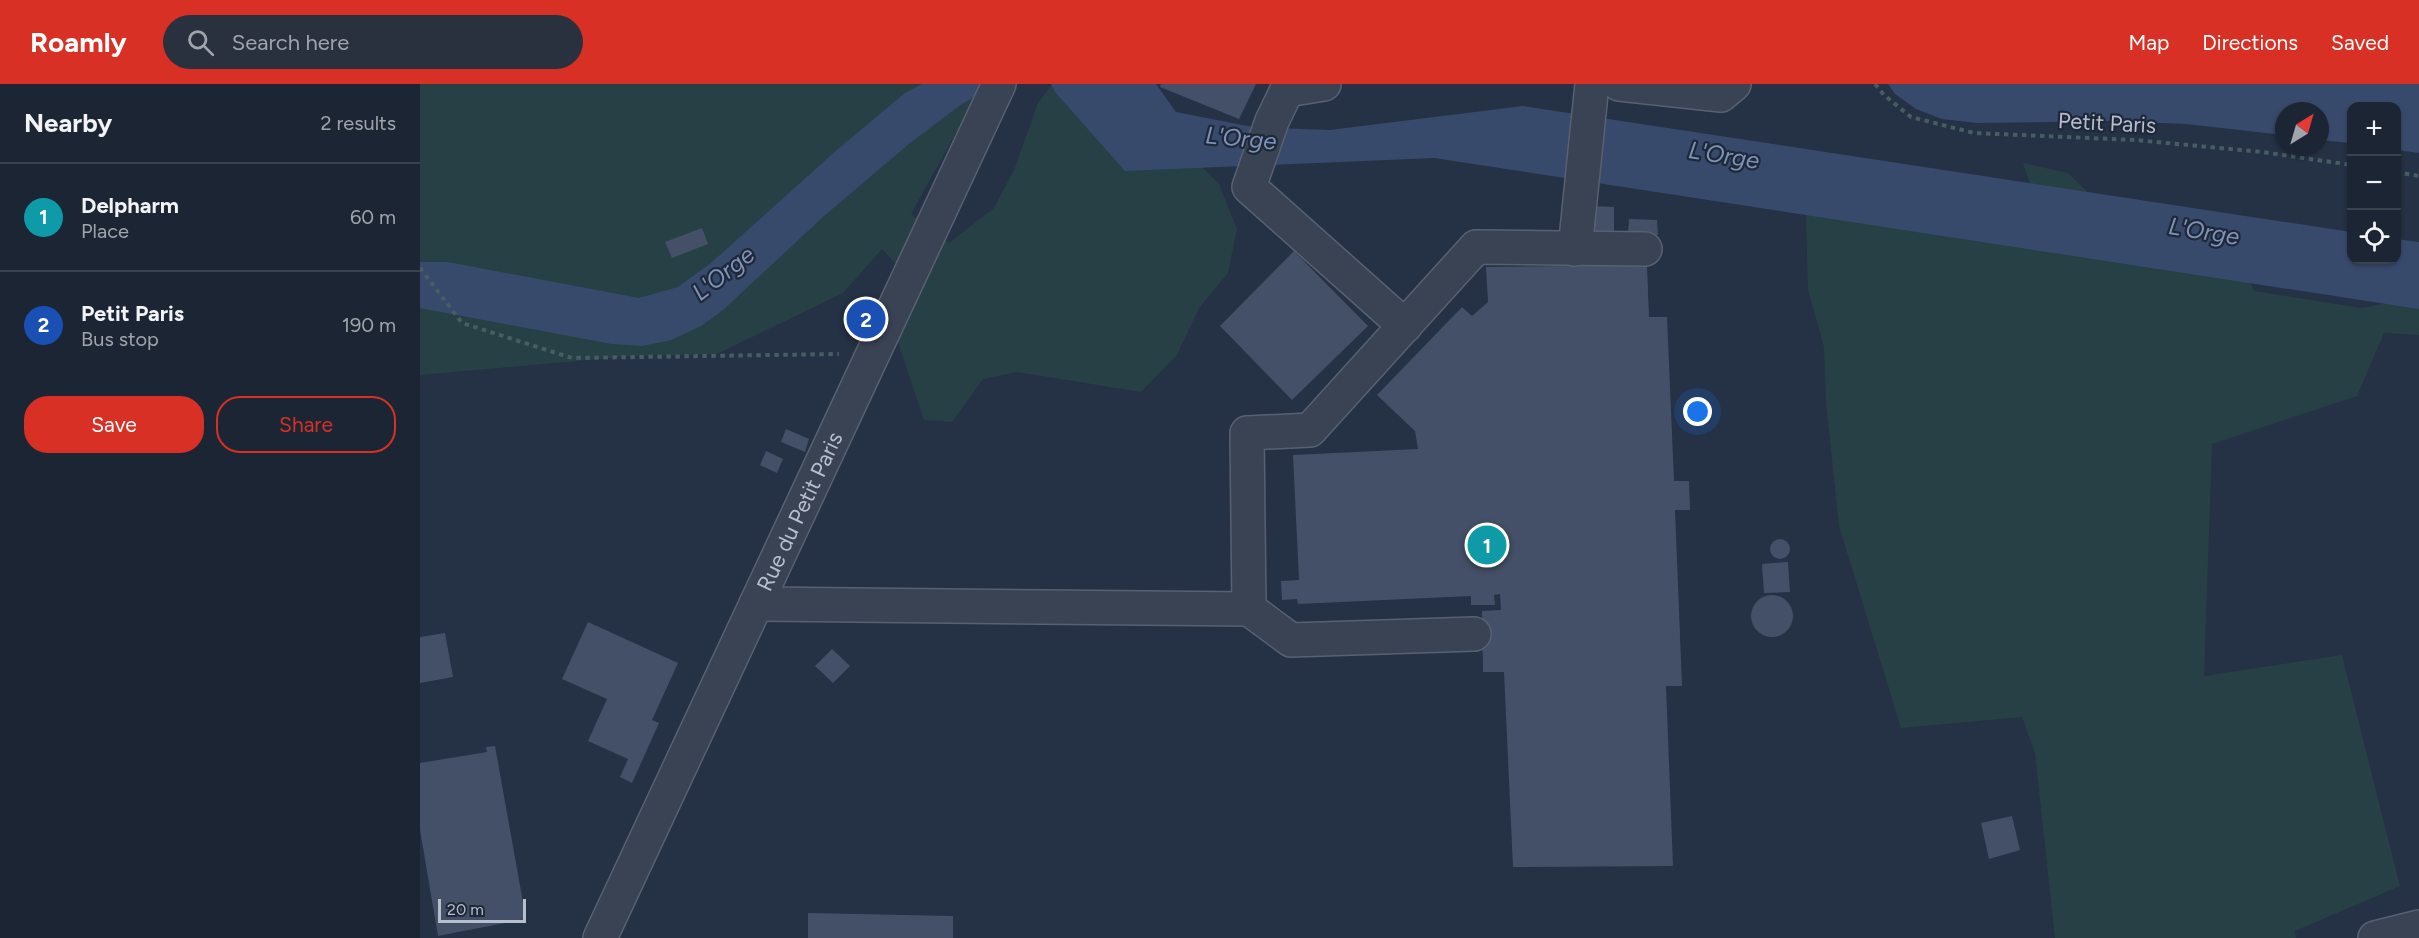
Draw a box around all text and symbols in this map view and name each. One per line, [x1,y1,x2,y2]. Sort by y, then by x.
search box [163,15,583,69]
text: Roamly [30,25,127,59]
icon: search [184,26,217,59]
text: Search here [232,29,349,56]
text: Map [2128,30,2169,55]
text: Directions [2202,30,2298,55]
text: Saved [2331,30,2389,55]
north arrow [2275,102,2329,156]
map controls [2347,102,2401,264]
button: + [2347,102,2401,156]
text: Nearby [24,107,112,139]
street label: Petit Paris [2057,107,2157,139]
text: 2 results [320,111,396,135]
water label: L'Orge [1204,120,1278,156]
water label: L'Orge [1687,135,1761,175]
button: − [2347,156,2401,210]
text: Delpharm [81,192,179,219]
text: 1 [39,205,48,229]
text: 60 m [350,205,396,229]
button: locate [2347,210,2401,264]
water label: L'Orge [2167,211,2241,251]
text: Place [81,219,129,243]
water label: L'Orge [686,240,760,306]
pin: 2 [846,296,886,342]
text: Petit Paris [81,300,184,327]
text: 2 [38,313,49,337]
text: 190 m [342,313,396,337]
text: Bus stop [81,327,159,351]
button: Save [24,396,204,453]
button: Share [216,396,396,453]
your location [1683,397,1712,426]
street label: Rue du Petit Paris [751,427,848,595]
pin: 1 [1468,522,1506,568]
scale bar [438,896,526,924]
text: 20 m [447,900,484,919]

